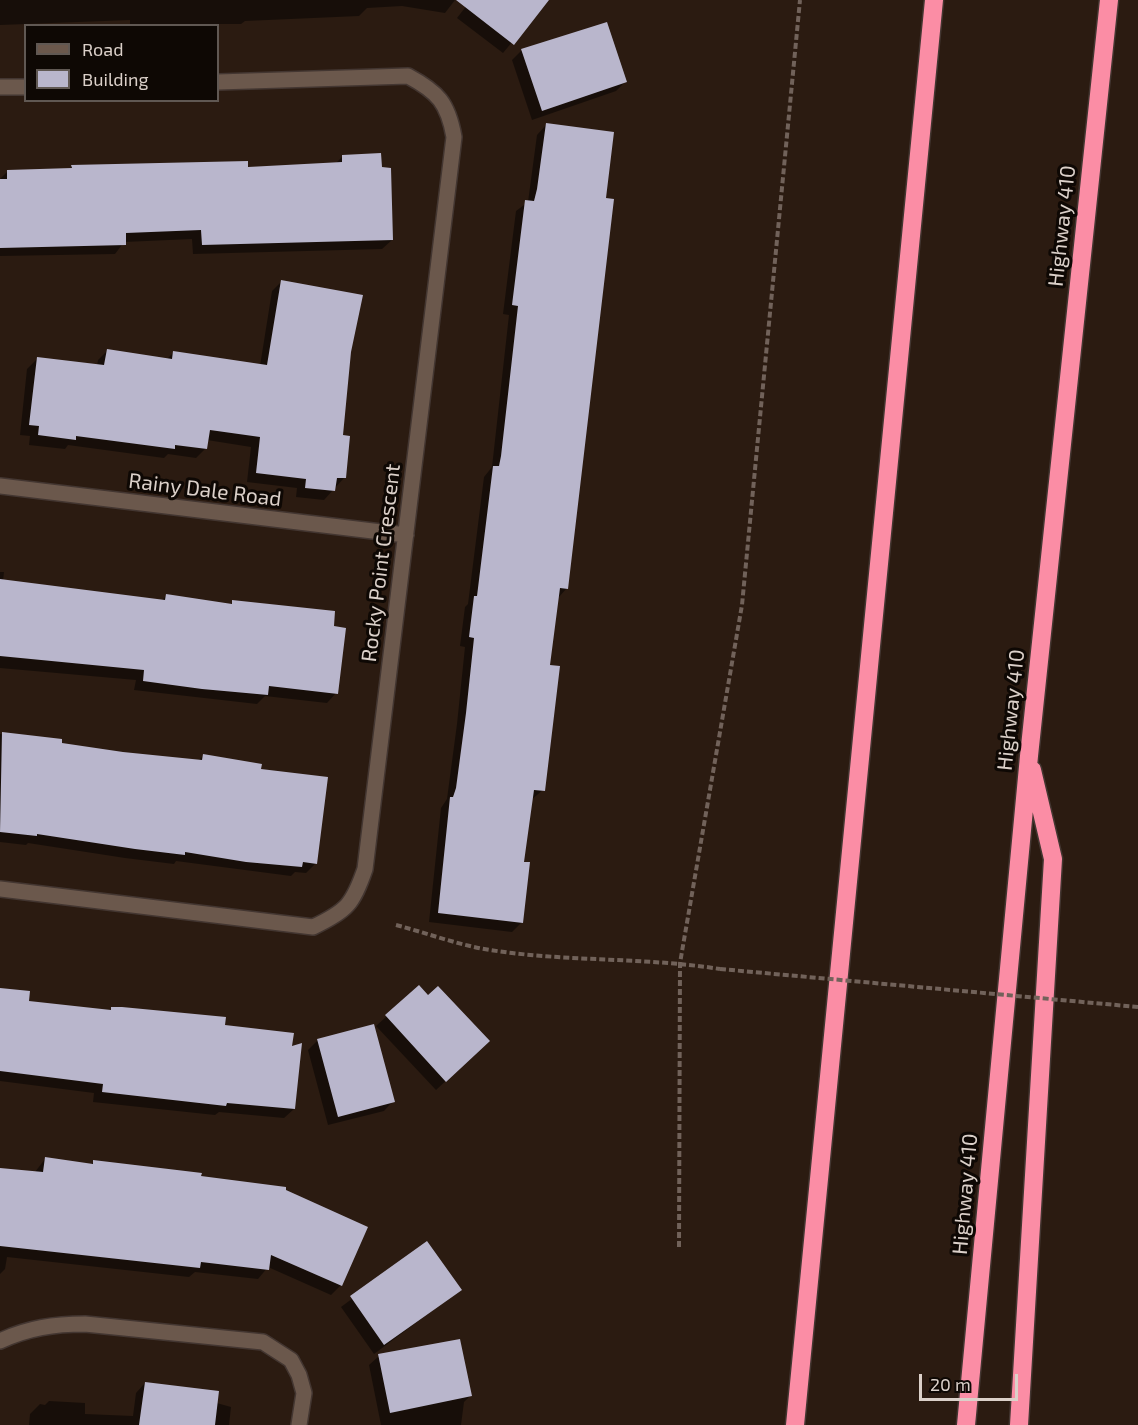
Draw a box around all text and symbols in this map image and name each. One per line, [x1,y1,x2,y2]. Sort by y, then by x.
legend [24,24,219,102]
text: Road [82,38,123,60]
text: Building [82,68,149,90]
street label: Highway 410 [1043,164,1081,288]
street label: Rocky Point Crescent [356,462,406,664]
street label: Rainy Dale Road [127,468,283,512]
street label: Highway 410 [992,648,1030,772]
street label: Highway 410 [947,1132,983,1256]
scale bar [922,1362,1021,1400]
text: 20 m [930,1373,971,1395]

